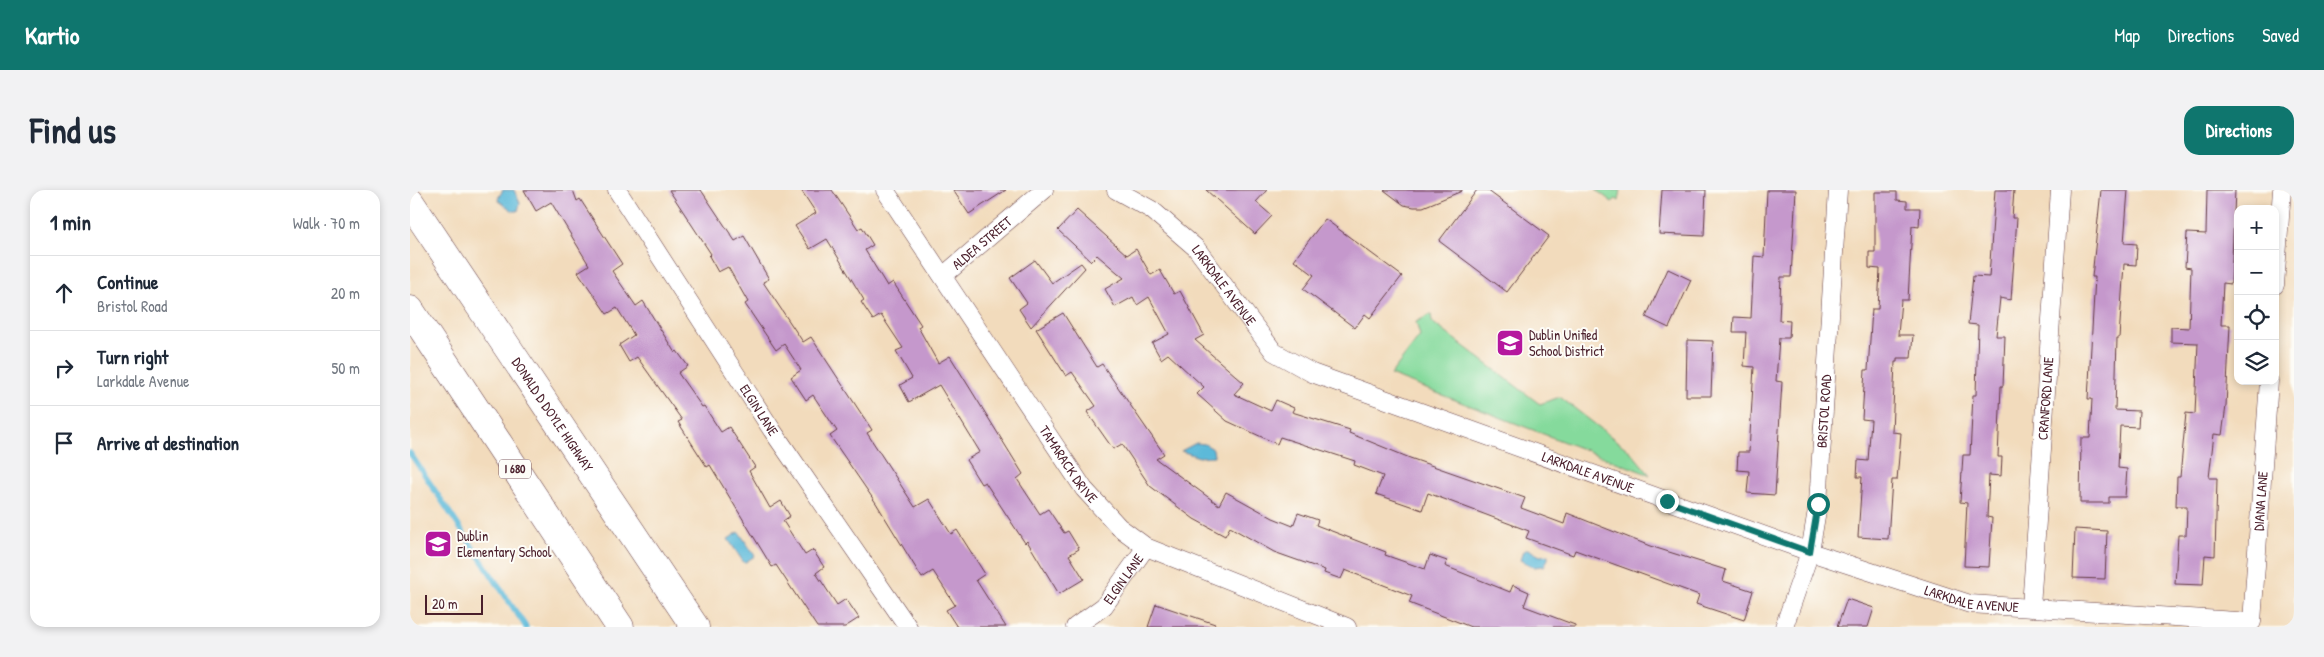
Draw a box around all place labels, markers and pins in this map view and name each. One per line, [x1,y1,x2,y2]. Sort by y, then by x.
place label: Dublin Unified School District [1529,325,1604,360]
school or university icon: Dublin Unified School District [1495,328,1525,358]
place label: Dublin Elementary School [457,526,552,562]
school or university icon: Dublin Elementary School [423,529,453,559]

